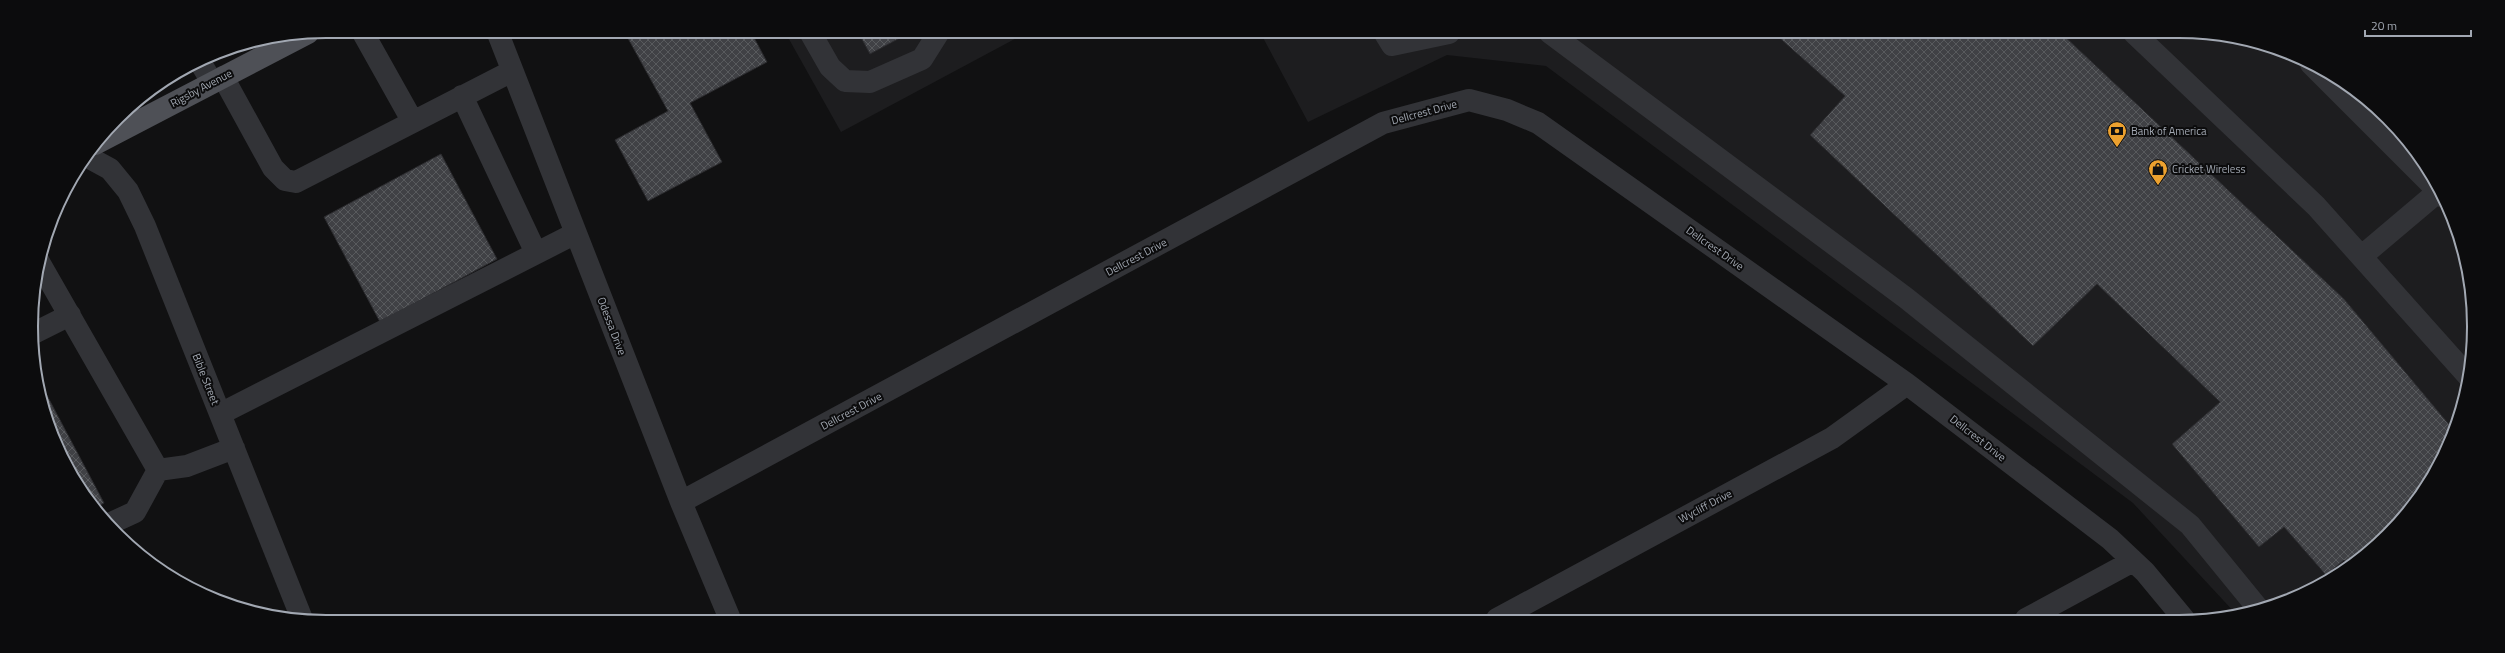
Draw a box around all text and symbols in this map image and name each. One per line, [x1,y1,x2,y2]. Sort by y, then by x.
scale bar [2365,12,2471,38]
text: 20 m [2371,16,2397,35]
street label: Rigsby Avenue [167,65,235,111]
street label: Dellcrest Drive [1389,95,1459,128]
bank icon: Bank of America [2106,120,2128,148]
place label: Bank of America [2131,123,2207,139]
shop icon: Cricket Wireless [2147,158,2169,186]
place label: Cricket Wireless [2172,161,2246,177]
street label: Dellcrest Drive [1683,222,1747,274]
street label: Dellcrest Drive [1103,234,1170,280]
street label: Odessa Drive [594,295,631,358]
street label: Bible Street [188,351,224,407]
street label: Dellcrest Drive [818,388,885,434]
street label: Dellcrest Drive [1947,411,2010,465]
street label: Wycliff Drive [1675,485,1735,527]

